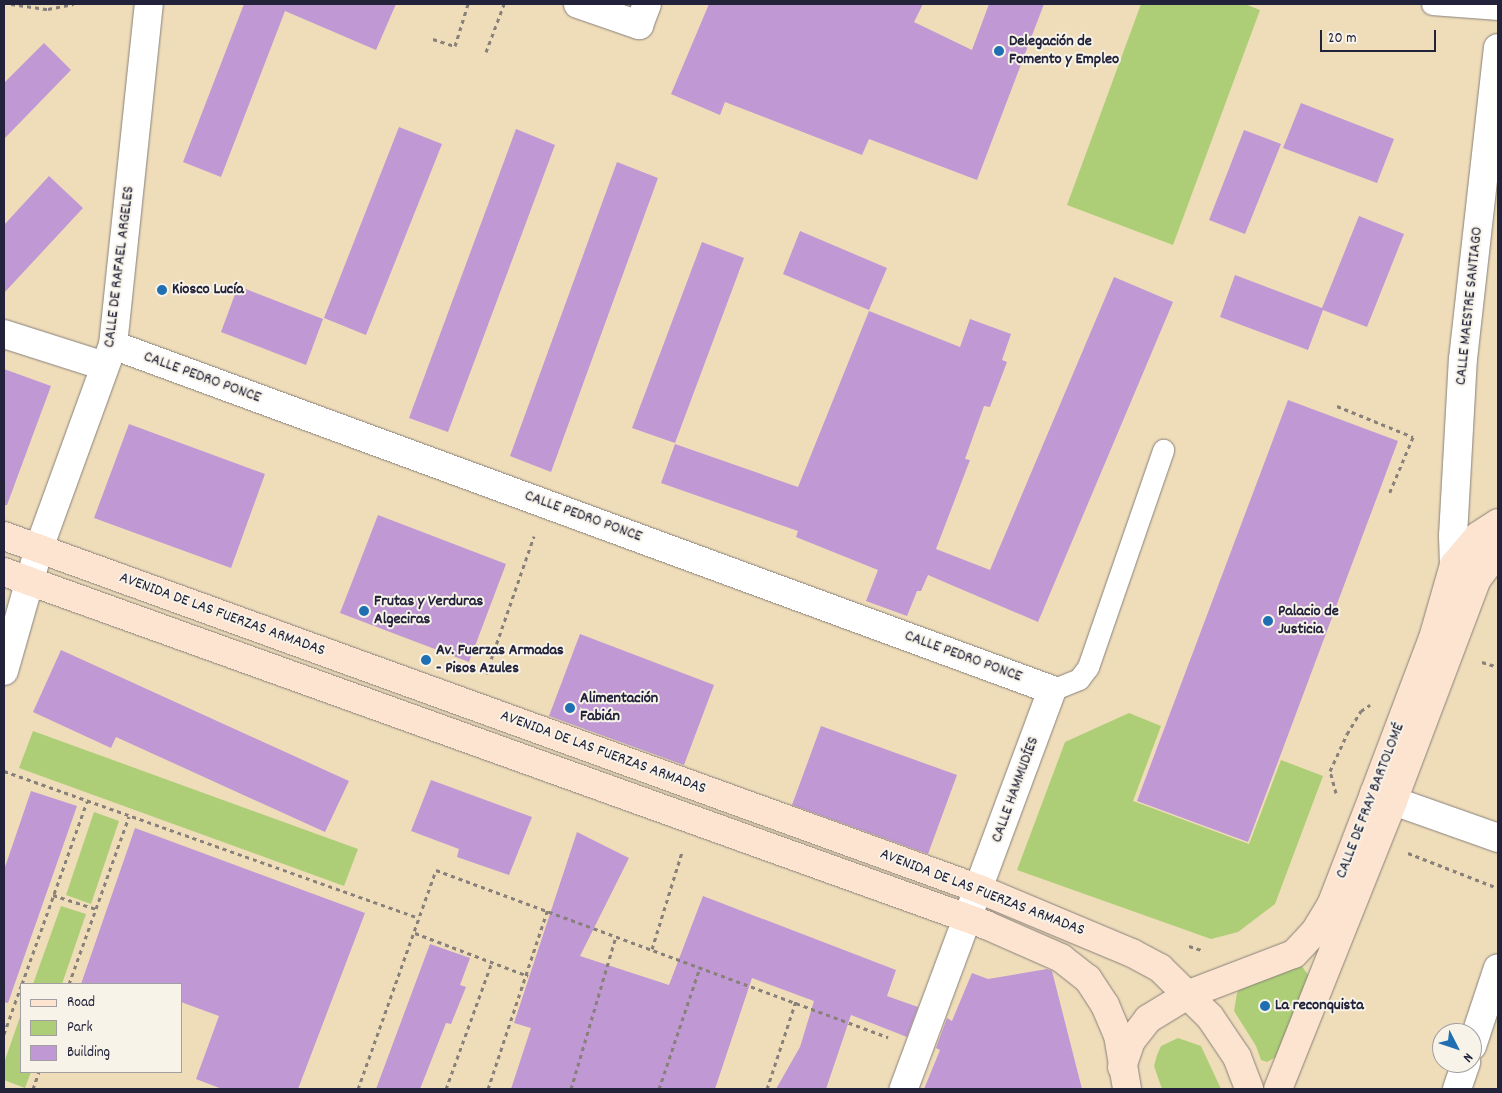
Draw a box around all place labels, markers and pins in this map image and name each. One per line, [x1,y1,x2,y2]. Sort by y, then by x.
place label: Delegación de Fomento y Empleo [1009,32,1119,70]
marker: Delegación de Fomento y Empleo [993,45,1005,57]
place label: Kiosco Lucía [172,280,244,300]
marker: Kiosco Lucía [156,284,168,296]
place label: Frutas y Verduras Algeciras [374,592,483,630]
place label: Palacio de Justicia [1278,602,1339,640]
marker: Frutas y Verduras Algeciras [358,605,370,617]
marker: Palacio de Justicia [1262,615,1274,627]
place label: Av. Fuerzas Armadas - Pisos Azules [436,641,564,679]
marker: Av. Fuerzas Armadas - Pisos Azules [420,654,432,666]
place label: Alimentación Fabián [580,689,658,727]
marker: Alimentación Fabián [564,702,576,714]
place label: La reconquista [1275,996,1364,1016]
marker: La reconquista [1259,1000,1271,1012]

